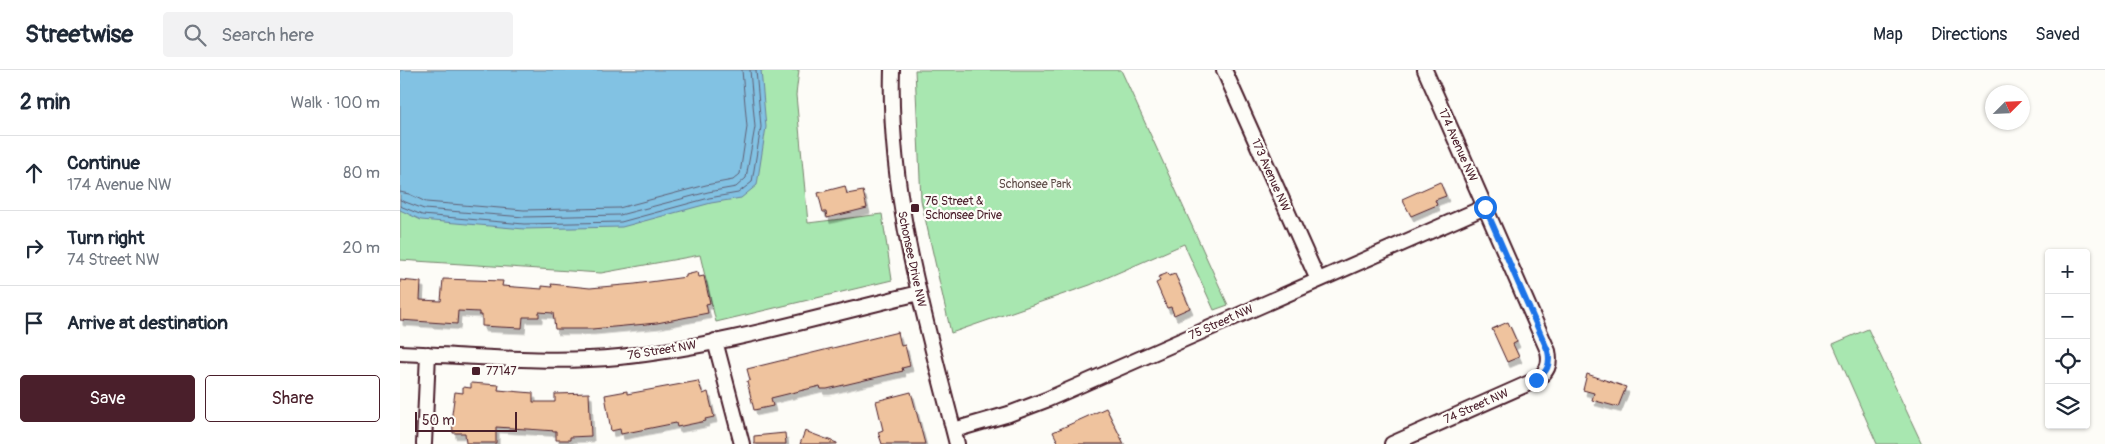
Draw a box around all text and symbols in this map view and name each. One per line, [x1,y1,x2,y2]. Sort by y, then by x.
search box [163,12,513,57]
text: Streetwise [25,20,133,49]
icon: search [181,21,209,49]
text: Search here [221,23,314,47]
text: Map [1873,23,1903,46]
text: Directions [1931,23,2007,46]
text: Saved [2035,23,2080,46]
north arrow [1985,85,2030,130]
text: 2 min [20,89,70,116]
text: Walk · 100 m [291,93,380,113]
street label: 174 Avenue NW [1435,106,1480,184]
street label: 173 Avenue NW [1248,136,1293,214]
text: Continue [67,151,140,175]
icon: ahead [20,159,48,187]
text: 80 m [343,163,380,183]
text: 174 Avenue NW [67,175,172,195]
park label: Schonsee Park [999,177,1071,192]
place label: 76 Street & Schonsee Drive [925,194,1002,223]
route start [1474,196,1497,219]
marker: 76 Street & Schonsee Drive [909,202,921,214]
street label: Schonsee Drive NW [894,210,929,309]
text: Turn right [67,226,145,250]
icon: right [20,234,48,262]
text: 20 m [342,238,380,258]
map controls [2045,249,2090,429]
button: + [2045,249,2090,294]
text: 74 Street NW [67,250,160,270]
button: − [2045,294,2090,339]
street label: 75 Street NW [1187,302,1256,343]
icon: arrive [20,309,48,337]
text: Arrive at destination [67,311,228,335]
street label: 76 Street NW [627,338,698,363]
button: locate [2045,339,2090,384]
place label: 77147 [486,364,517,379]
marker: 77147 [470,365,482,377]
route end [1525,369,1548,392]
button: Save [20,375,195,422]
button: Share [205,375,380,422]
button: layers [2045,384,2090,429]
street label: 74 Street NW [1441,385,1511,427]
scale bar [415,409,518,432]
text: 50 m [422,412,455,429]

